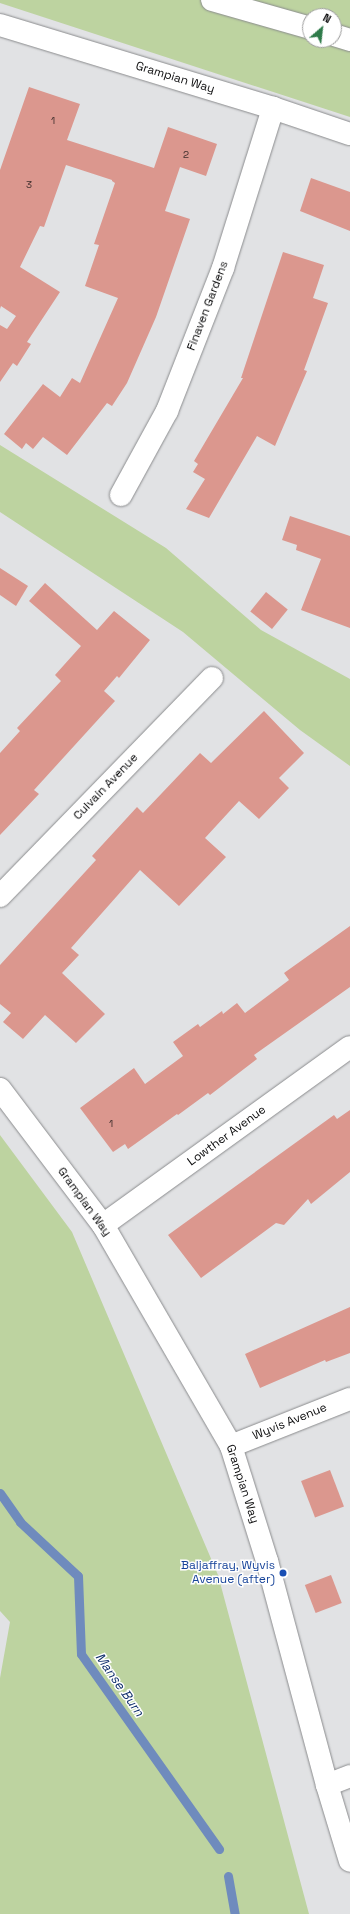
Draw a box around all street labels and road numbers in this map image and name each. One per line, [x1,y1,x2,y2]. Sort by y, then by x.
street label: Grampian Way [134,59,216,97]
street label: Finaven Gardens [184,259,232,353]
street label: Culvain Avenue [71,751,141,823]
street label: Lowther Avenue [185,1103,269,1169]
street label: Grampian Way [54,1165,114,1239]
street label: Wyvis Avenue [251,1401,329,1443]
street label: Grampian Way [222,1443,262,1525]

